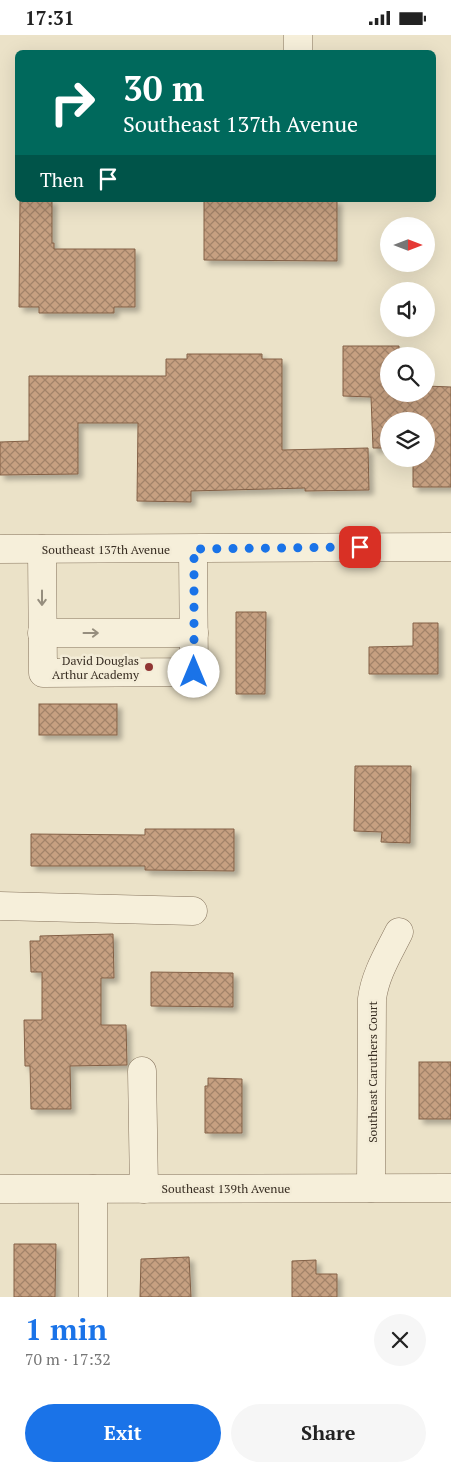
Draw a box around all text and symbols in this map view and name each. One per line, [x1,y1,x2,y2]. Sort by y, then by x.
text: 17:31 [25,5,74,30]
text: 30 m [123,65,204,111]
icon: right [40,70,105,135]
text: Southeast 137th Avenue [123,109,358,138]
icon: arrive [94,165,122,193]
text: Then [40,167,84,192]
north arrow [380,217,435,273]
map controls [380,217,435,467]
button: sound [380,282,435,337]
button: search [380,347,435,402]
button: layers [380,412,435,467]
pin [339,526,381,568]
icon: arrive [346,533,374,561]
street label: Southeast 137th Avenue [42,542,170,557]
one-way arrow [37,590,47,606]
one-way arrow [82,628,99,638]
position arrow [167,645,219,697]
place label: David Douglas Arthur Academy [52,653,140,682]
marker: David Douglas Arthur Academy [143,661,155,673]
street label: Southeast Caruthers Court [365,1001,380,1143]
street label: Southeast 139th Avenue [162,1181,290,1196]
text: 1 min [25,1309,107,1349]
button: close [374,1314,426,1366]
text: 70 m · 17:32 [25,1348,111,1370]
button: Exit [25,1404,221,1462]
button: Share [231,1404,426,1462]

